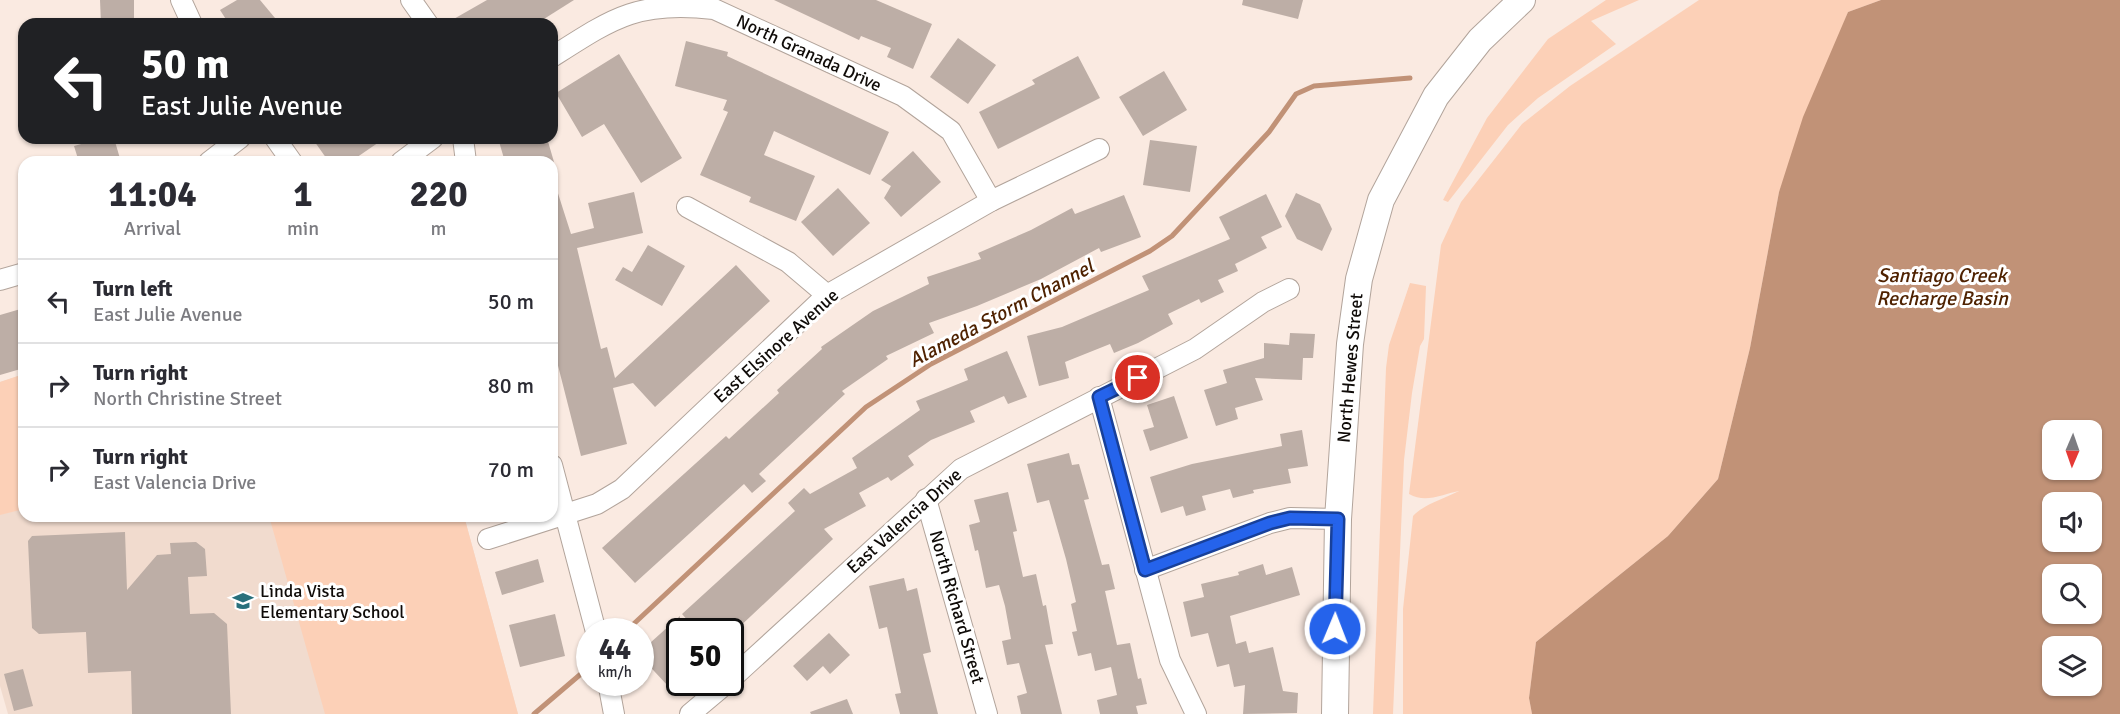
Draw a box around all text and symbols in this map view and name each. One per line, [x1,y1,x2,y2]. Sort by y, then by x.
street label: North Granada Drive [733,10,885,96]
text: 50 m [141,39,230,90]
icon: left [42,42,120,120]
text: East Julie Avenue [141,90,343,123]
text: 11:04 [108,172,197,217]
text: 1 [293,172,313,217]
text: 220 [409,172,468,217]
text: Arrival [124,216,181,241]
text: min [287,216,319,241]
text: m [431,216,447,241]
water label: Alameda Storm Channel [904,253,1100,373]
water label: Santiago Creek Recharge Basin [1876,263,2009,311]
text: Turn left [93,275,173,302]
street label: East Elsinore Avenue [709,284,843,408]
icon: left [42,285,75,318]
text: 50 m [488,288,534,315]
street label: North Hewes Street [1333,292,1367,444]
text: East Julie Avenue [93,302,243,327]
pin [1112,352,1163,403]
text: Turn right [93,359,188,386]
icon: arrive [1121,361,1154,394]
icon: right [42,369,75,402]
text: 80 m [488,372,534,399]
text: North Christine Street [93,386,282,411]
north arrow [2042,420,2102,480]
map controls [2042,420,2102,696]
text: Turn right [93,443,188,470]
icon: right [42,453,75,486]
text: 70 m [488,456,534,483]
street label: East Valencia Drive [842,464,966,578]
text: East Valencia Drive [93,470,256,495]
button: sound [2042,492,2102,552]
street label: North Richard Street [925,528,989,686]
button: search [2042,564,2102,624]
place label: Linda Vista Elementary School [260,580,405,623]
school or university icon: Linda Vista Elementary School [231,589,255,613]
position arrow [1303,597,1367,661]
speed limit sign: 50 [666,618,744,696]
text: 44 [599,631,631,668]
button: layers [2042,636,2102,696]
text: km/h [598,663,632,681]

